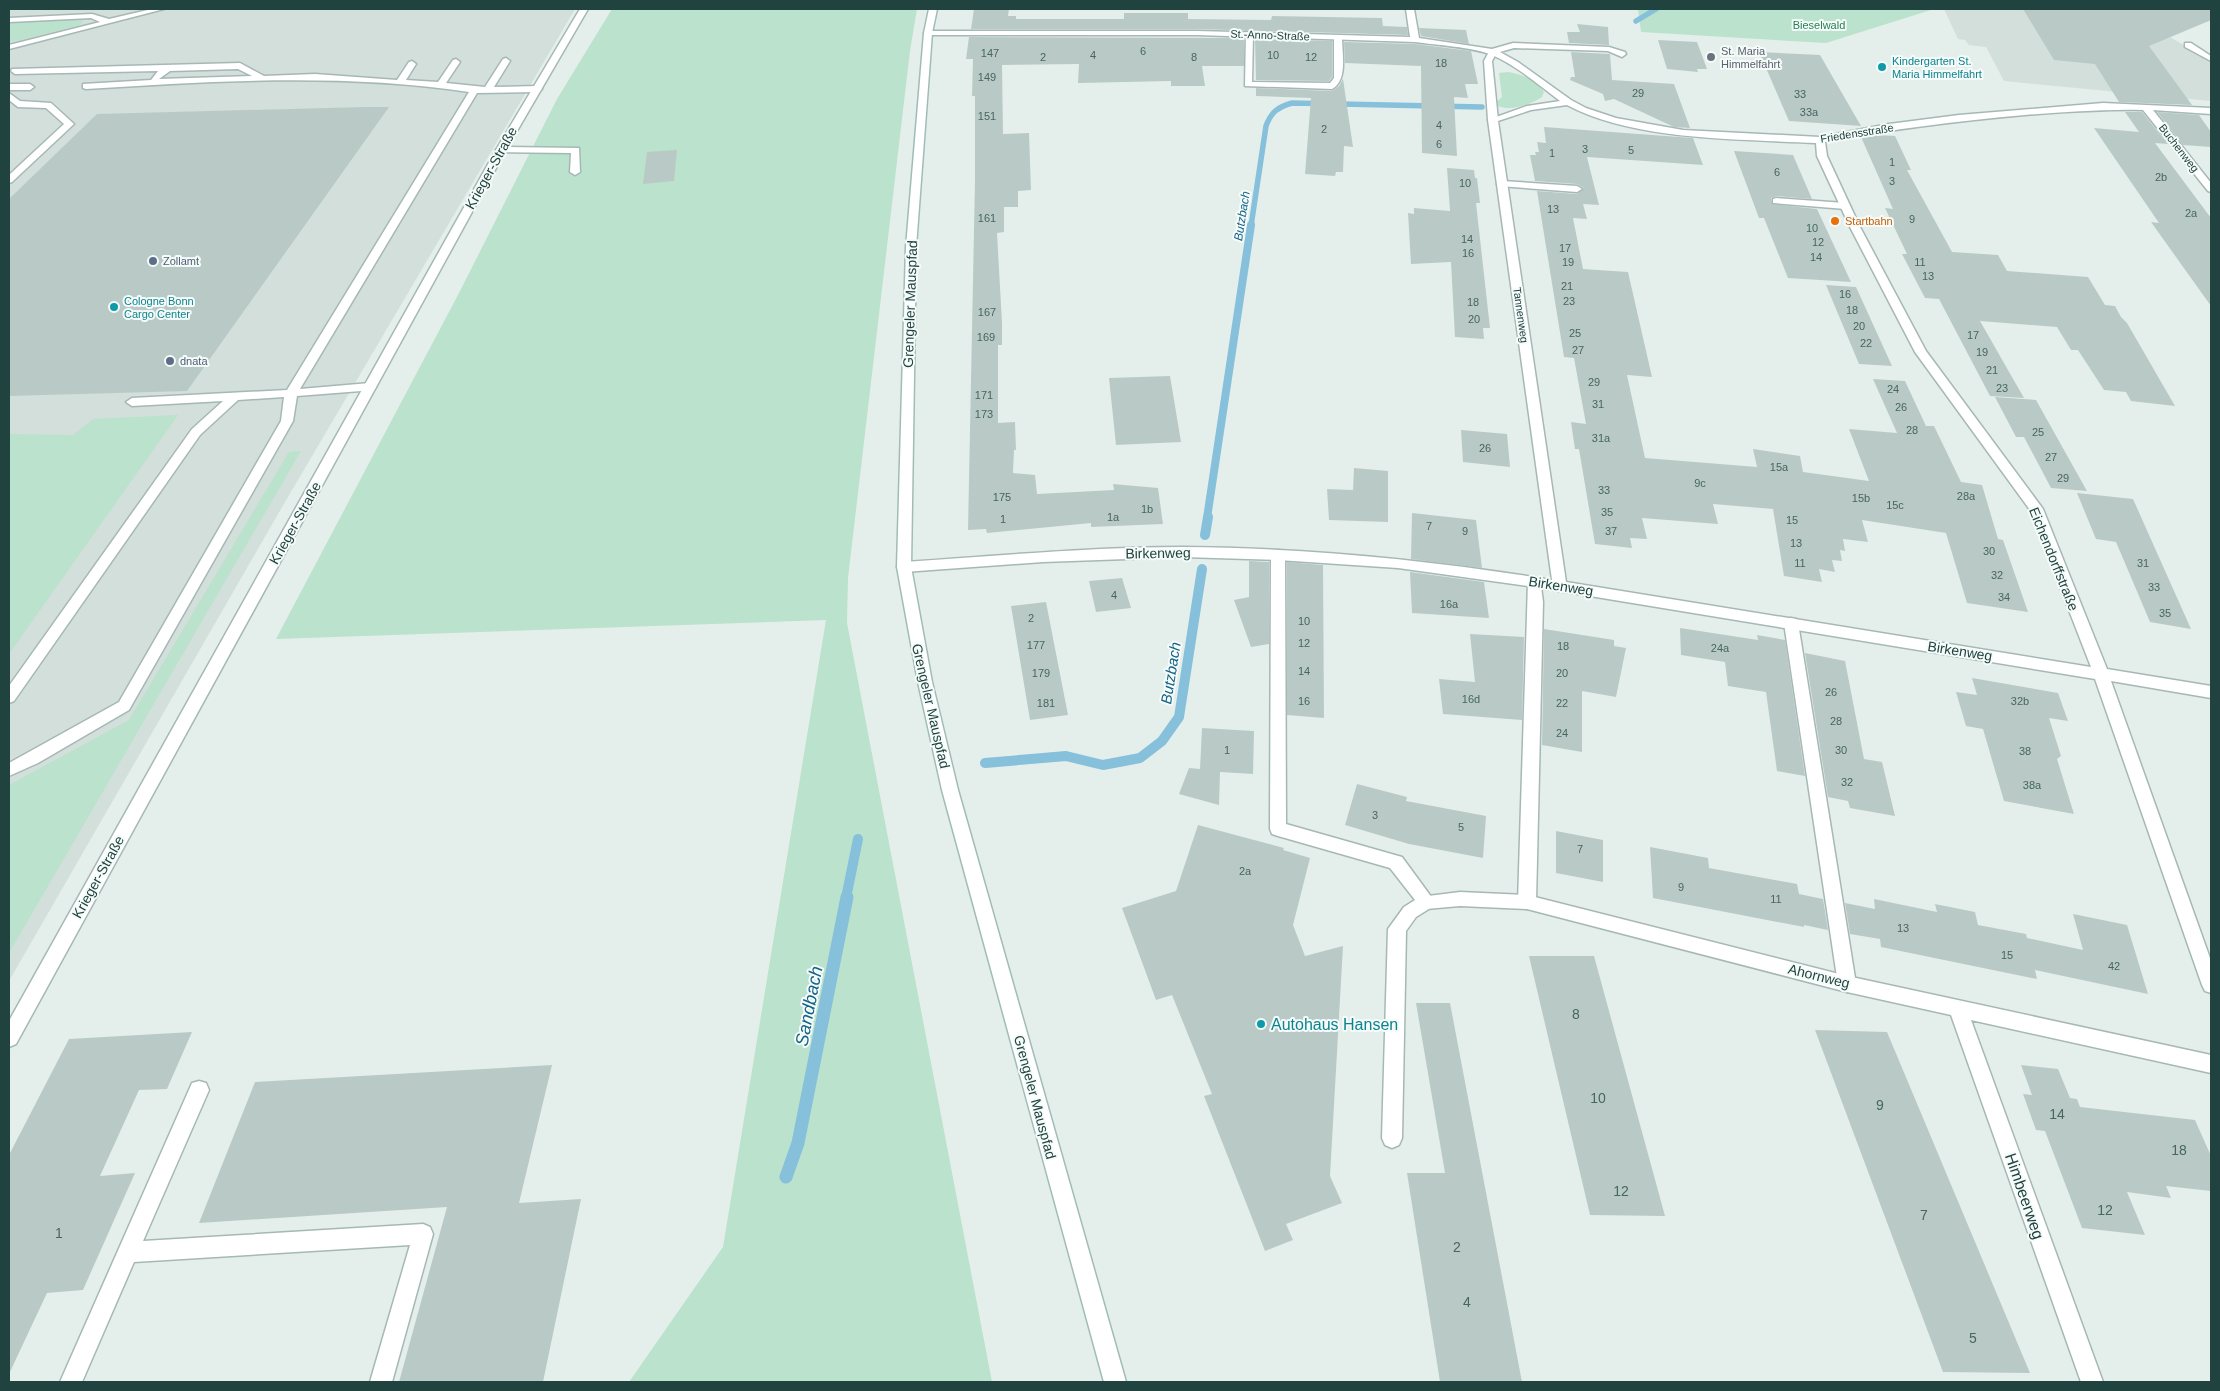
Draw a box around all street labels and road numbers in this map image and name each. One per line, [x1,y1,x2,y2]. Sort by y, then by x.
street label: St.-Anno-Straße [1230,28,1310,42]
street label: Friedensstraße [1820,121,1894,145]
street label: Buchenweg [2157,122,2201,174]
street label: Krieger-Straße [462,124,520,212]
street label: Grengeler Mauspfad [900,240,920,368]
street label: Tannenweg [1511,286,1531,344]
street label: Krieger-Straße [266,479,324,567]
street label: Eichendorffstraße [2026,505,2082,613]
street label: Birkenweg [1125,544,1191,562]
street label: Birkenweg [1527,573,1595,599]
street label: Birkenweg [1926,638,1994,664]
street label: Grengeler Mauspfad [909,642,953,770]
street label: Krieger-Straße [69,833,127,921]
street label: Ahornweg [1786,961,1852,991]
street label: Grengeler Mauspfad [1011,1033,1059,1161]
street label: Himbeerweg [2002,1151,2047,1241]

